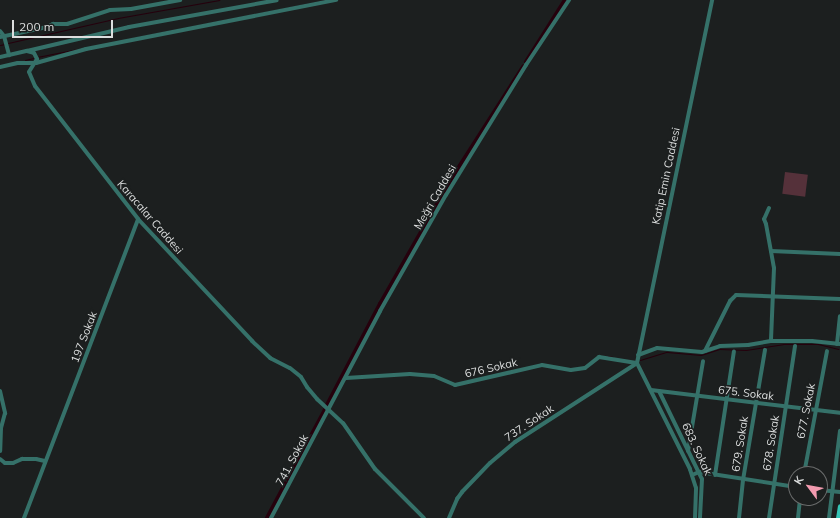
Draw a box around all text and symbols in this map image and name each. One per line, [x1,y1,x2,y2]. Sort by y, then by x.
scale bar [14,12,115,38]
text: 200 m [19,19,54,34]
street label: Katip Emin Caddesi [649,126,683,226]
street label: Meğri Caddesi [411,162,459,232]
street label: Karacalar Caddesi [114,177,186,257]
street label: 197 Sokak [68,310,100,364]
street label: 676 Sokak [463,356,519,380]
street label: 677. Sokak [794,382,818,440]
street label: 675. Sokak [717,383,775,403]
street label: 737. Sokak [502,402,556,444]
street label: 678. Sokak [760,414,782,472]
street label: 679. Sokak [729,415,751,473]
street label: 683. Sokak [679,421,715,477]
street label: 741. Sokak [273,432,311,488]
north arrow [788,466,828,506]
text: K [791,473,807,487]

